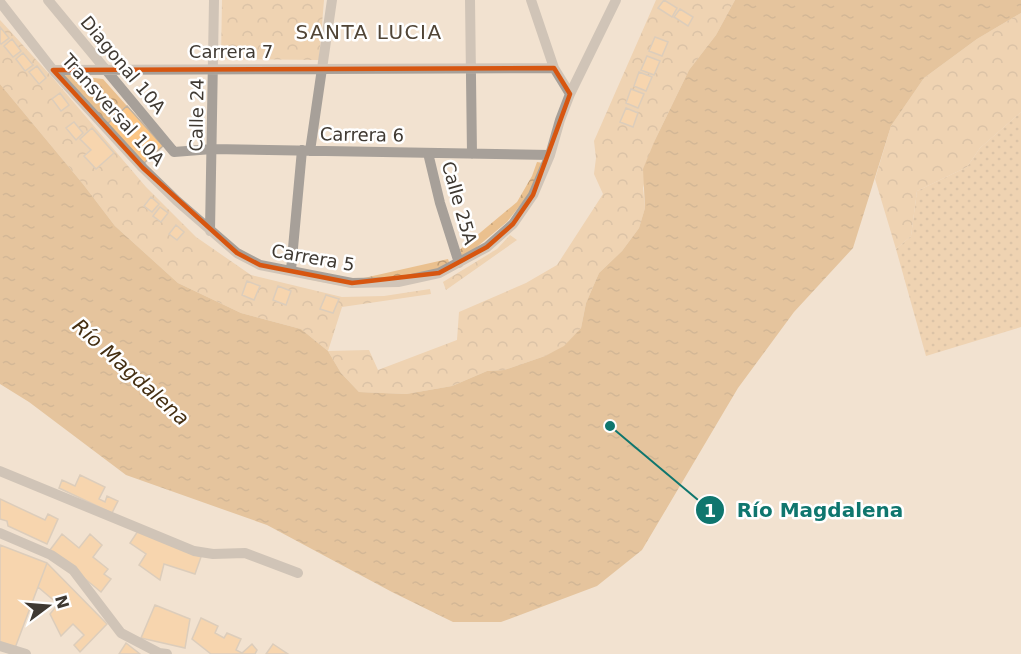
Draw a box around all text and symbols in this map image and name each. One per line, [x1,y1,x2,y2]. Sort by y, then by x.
street label: Diagonal 10A [77,12,171,118]
district label: SANTA LUCIA [295,20,443,44]
street label: Carrera 7 [189,41,273,62]
street label: Transversal 10A [57,49,169,170]
street label: Calle 24 [185,78,208,152]
street label: Carrera 6 [320,123,404,146]
street label: Calle 25A [438,159,482,248]
street label: Carrera 5 [270,240,356,275]
water label: Río Magdalena [68,314,194,430]
callout: Río Magdalena [695,491,915,529]
text: Río Magdalena [737,498,903,522]
text: 1 [704,500,716,521]
north arrow [18,576,78,636]
text: N [51,593,73,611]

